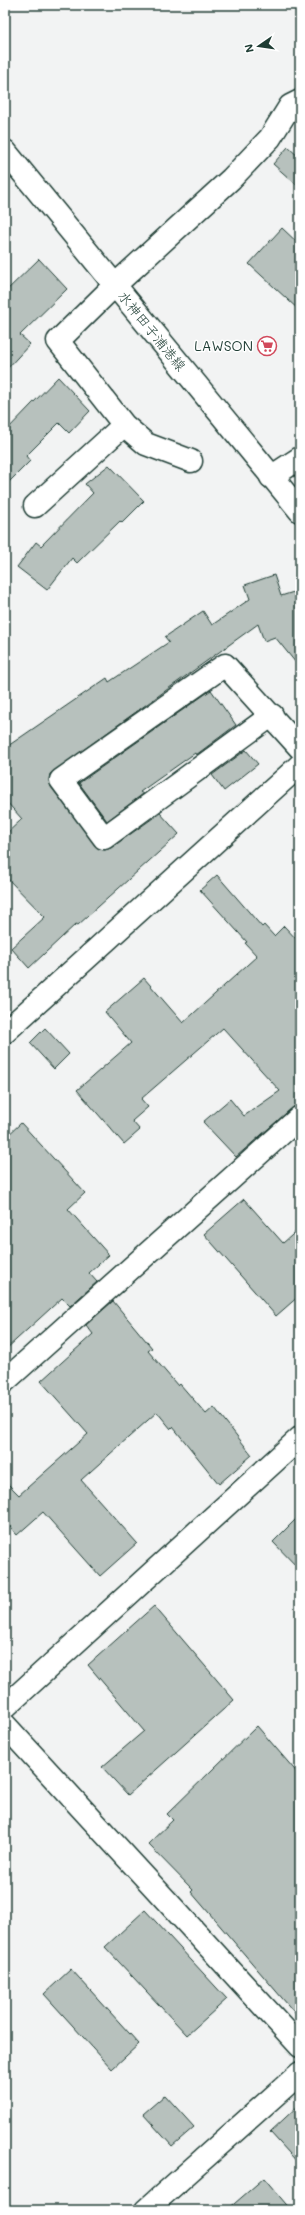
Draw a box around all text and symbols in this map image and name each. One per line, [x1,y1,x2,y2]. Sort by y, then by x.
north arrow [239,26,279,66]
text: N [241,43,257,54]
street label: 水神田子浦港線 [114,287,191,375]
supermarket icon: LAWSON [256,335,278,357]
place label: LAWSON [194,336,253,355]

